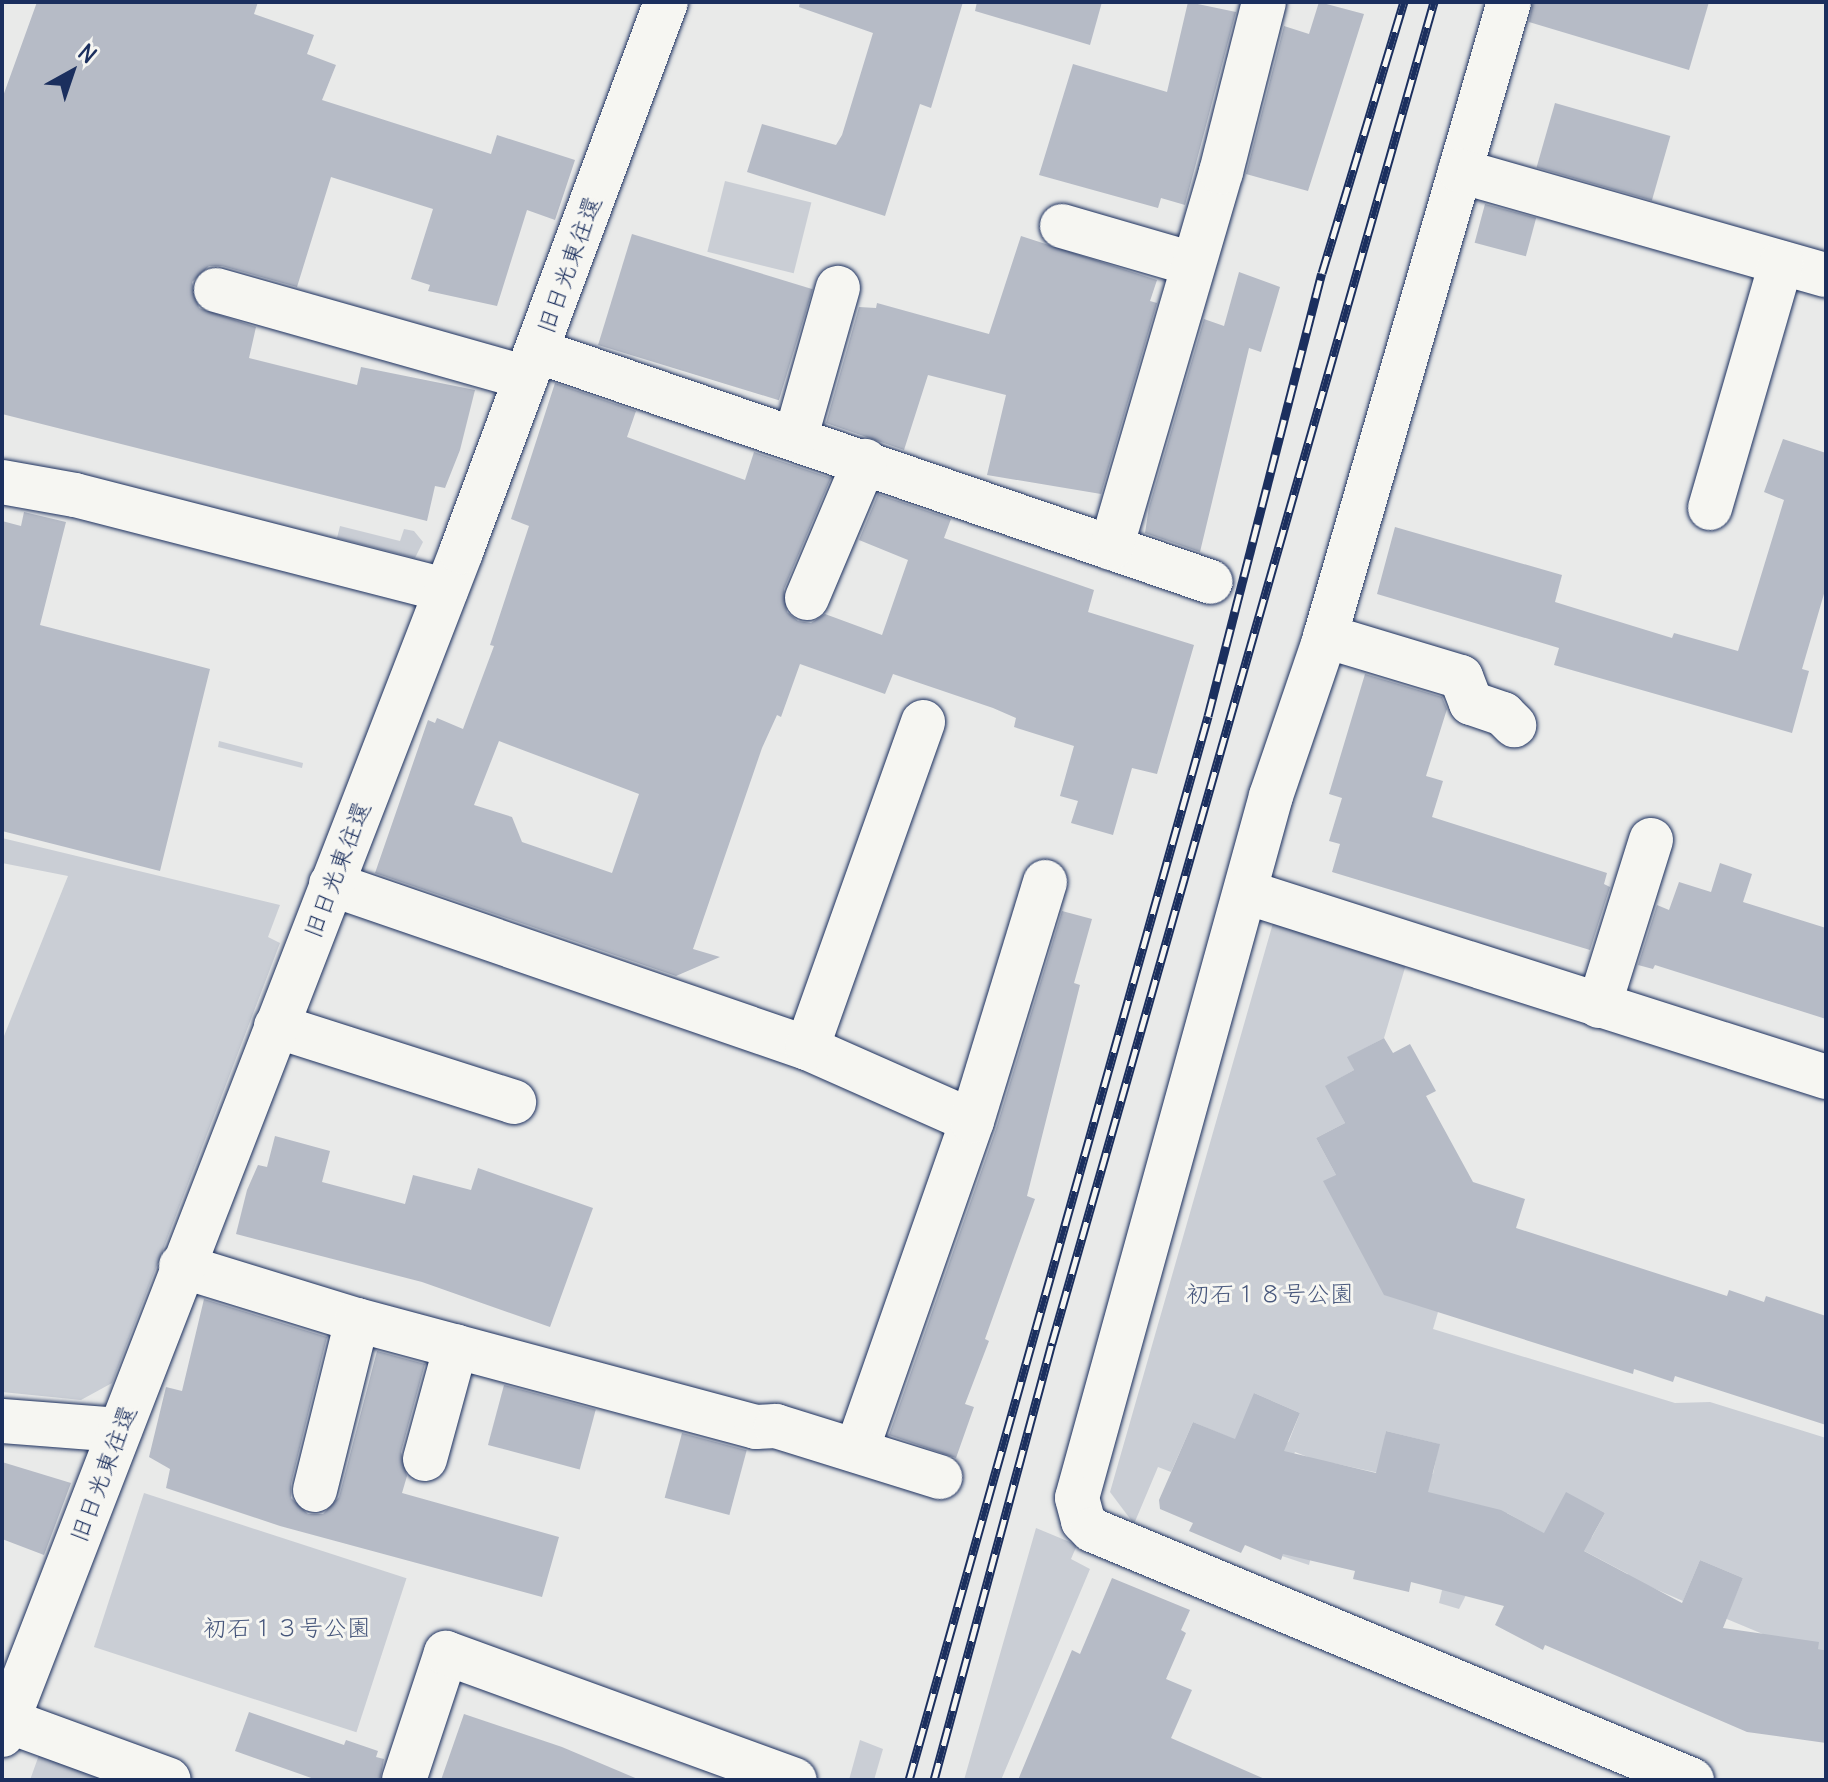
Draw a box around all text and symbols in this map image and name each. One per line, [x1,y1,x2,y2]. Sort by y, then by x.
north arrow [32,32,112,112]
text: N [73,38,102,69]
street label: 旧日光東往還 [531,192,607,338]
street label: 旧日光東往還 [298,798,376,942]
park label: 初石１８号公園 [1186,1280,1354,1308]
street label: 旧日光東往還 [64,1402,142,1546]
park label: 初石１３号公園 [203,1614,371,1642]

